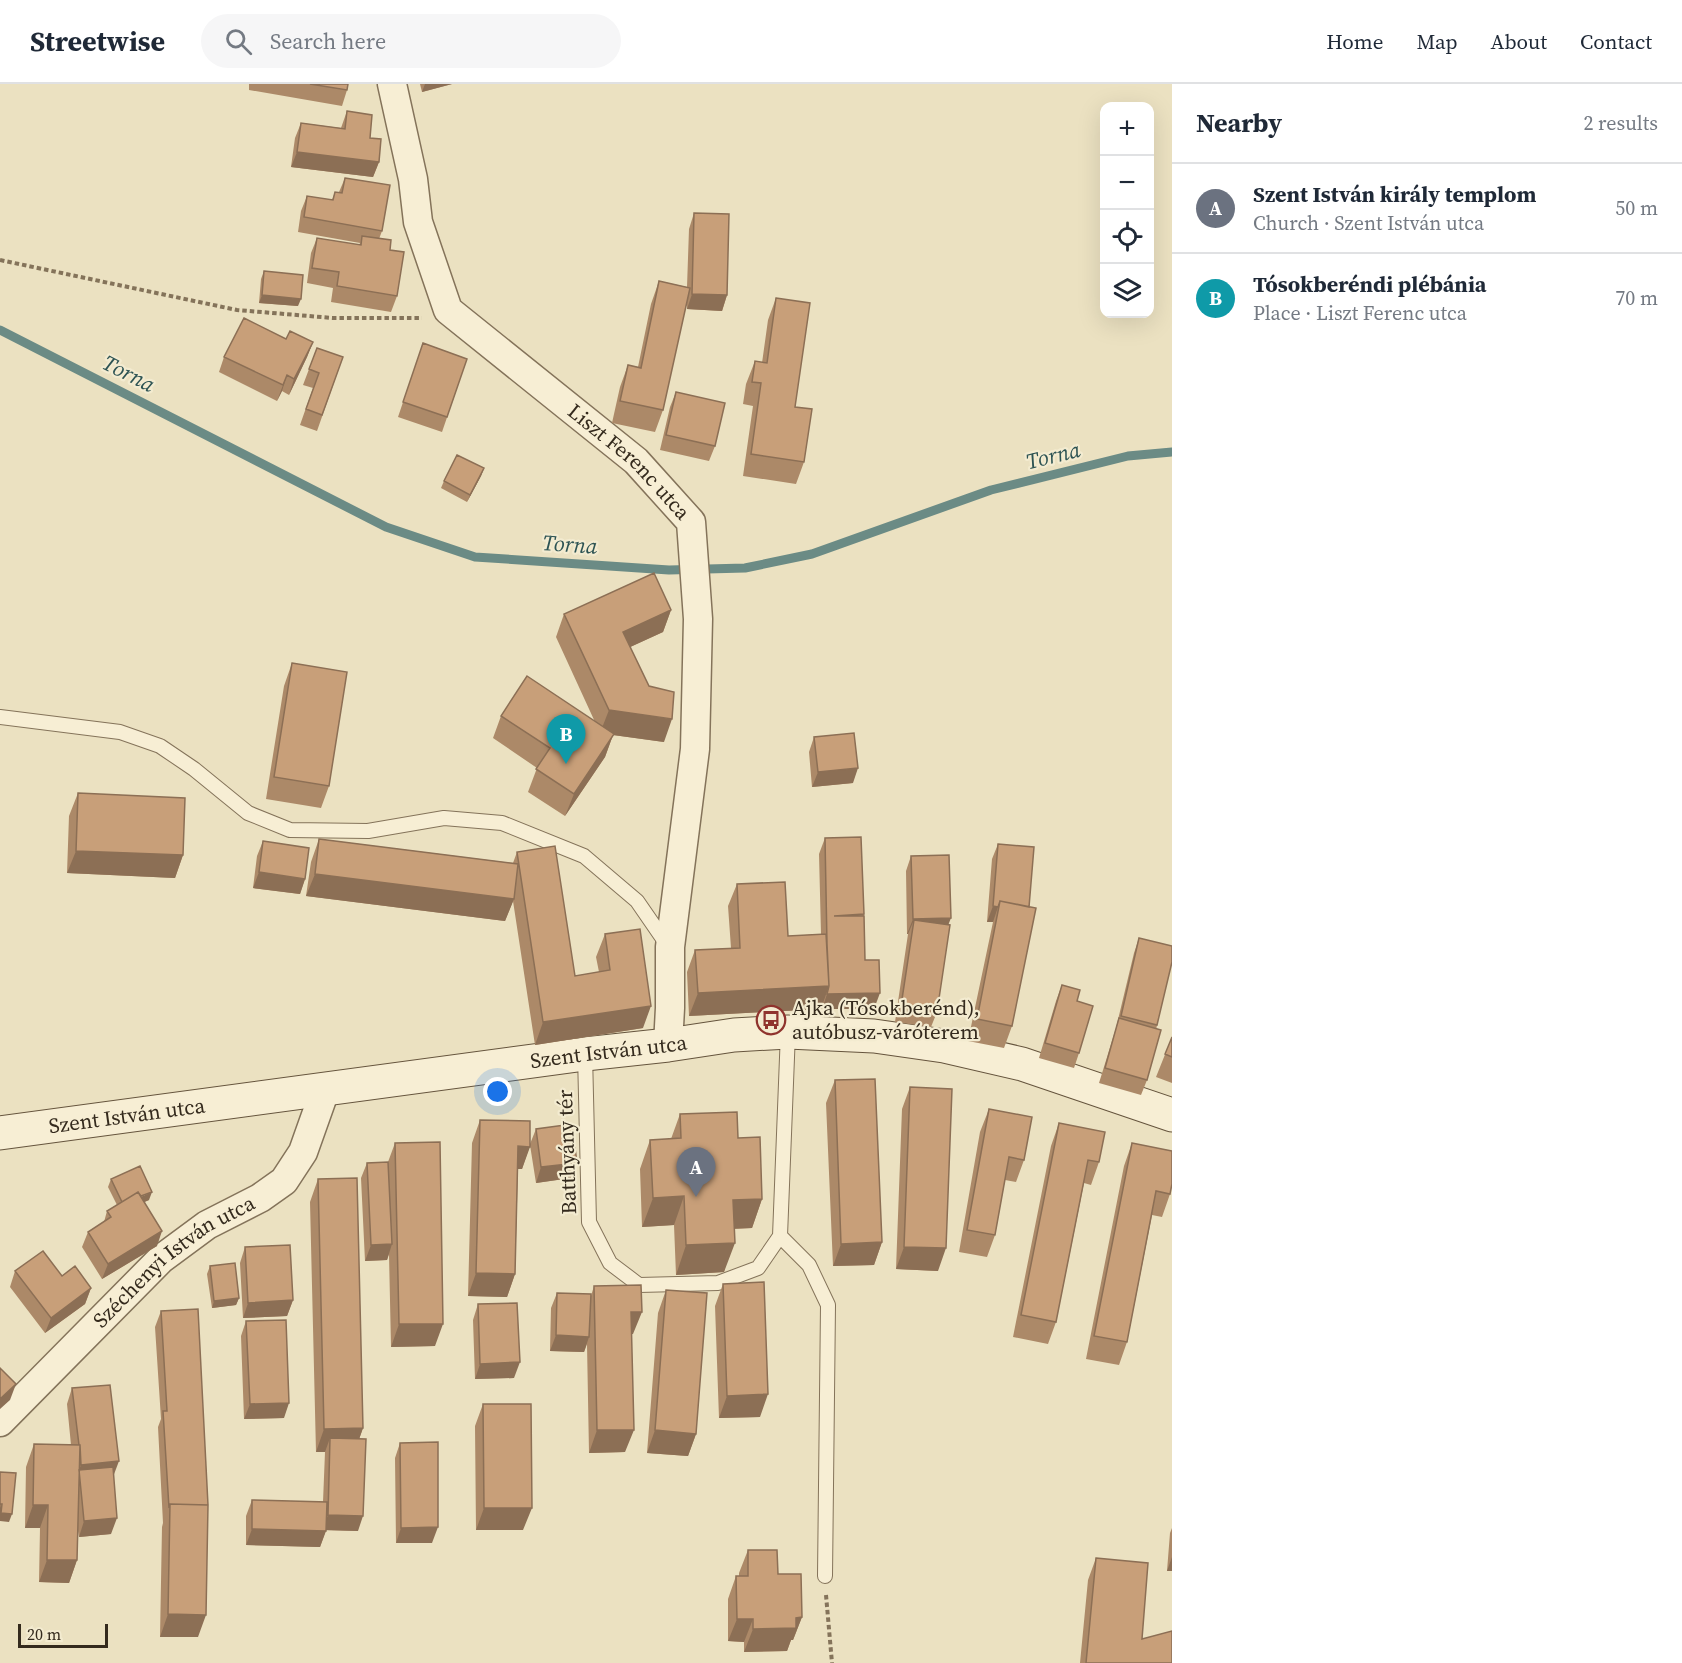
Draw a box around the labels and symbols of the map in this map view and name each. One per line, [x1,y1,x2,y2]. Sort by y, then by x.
water label: Torna [98,347,161,399]
street label: Liszt Ferenc utca [562,397,697,526]
water label: Torna [1023,434,1084,476]
water label: Torna [541,527,599,561]
pin: B [546,714,586,764]
place label: Ajka (Tósokberénd), autóbusz-váróterem [792,993,980,1046]
bus stop icon: Ajka (Tósokberénd), autóbusz-váróterem [755,1004,787,1036]
street label: Szent István utca [528,1027,689,1075]
your location [483,1077,512,1106]
street label: Batthyány tér [550,1089,583,1215]
street label: Szent István utca [47,1090,207,1140]
pin: A [676,1148,716,1197]
street label: Széchenyi István utca [86,1188,260,1334]
scale bar [18,1621,108,1648]

